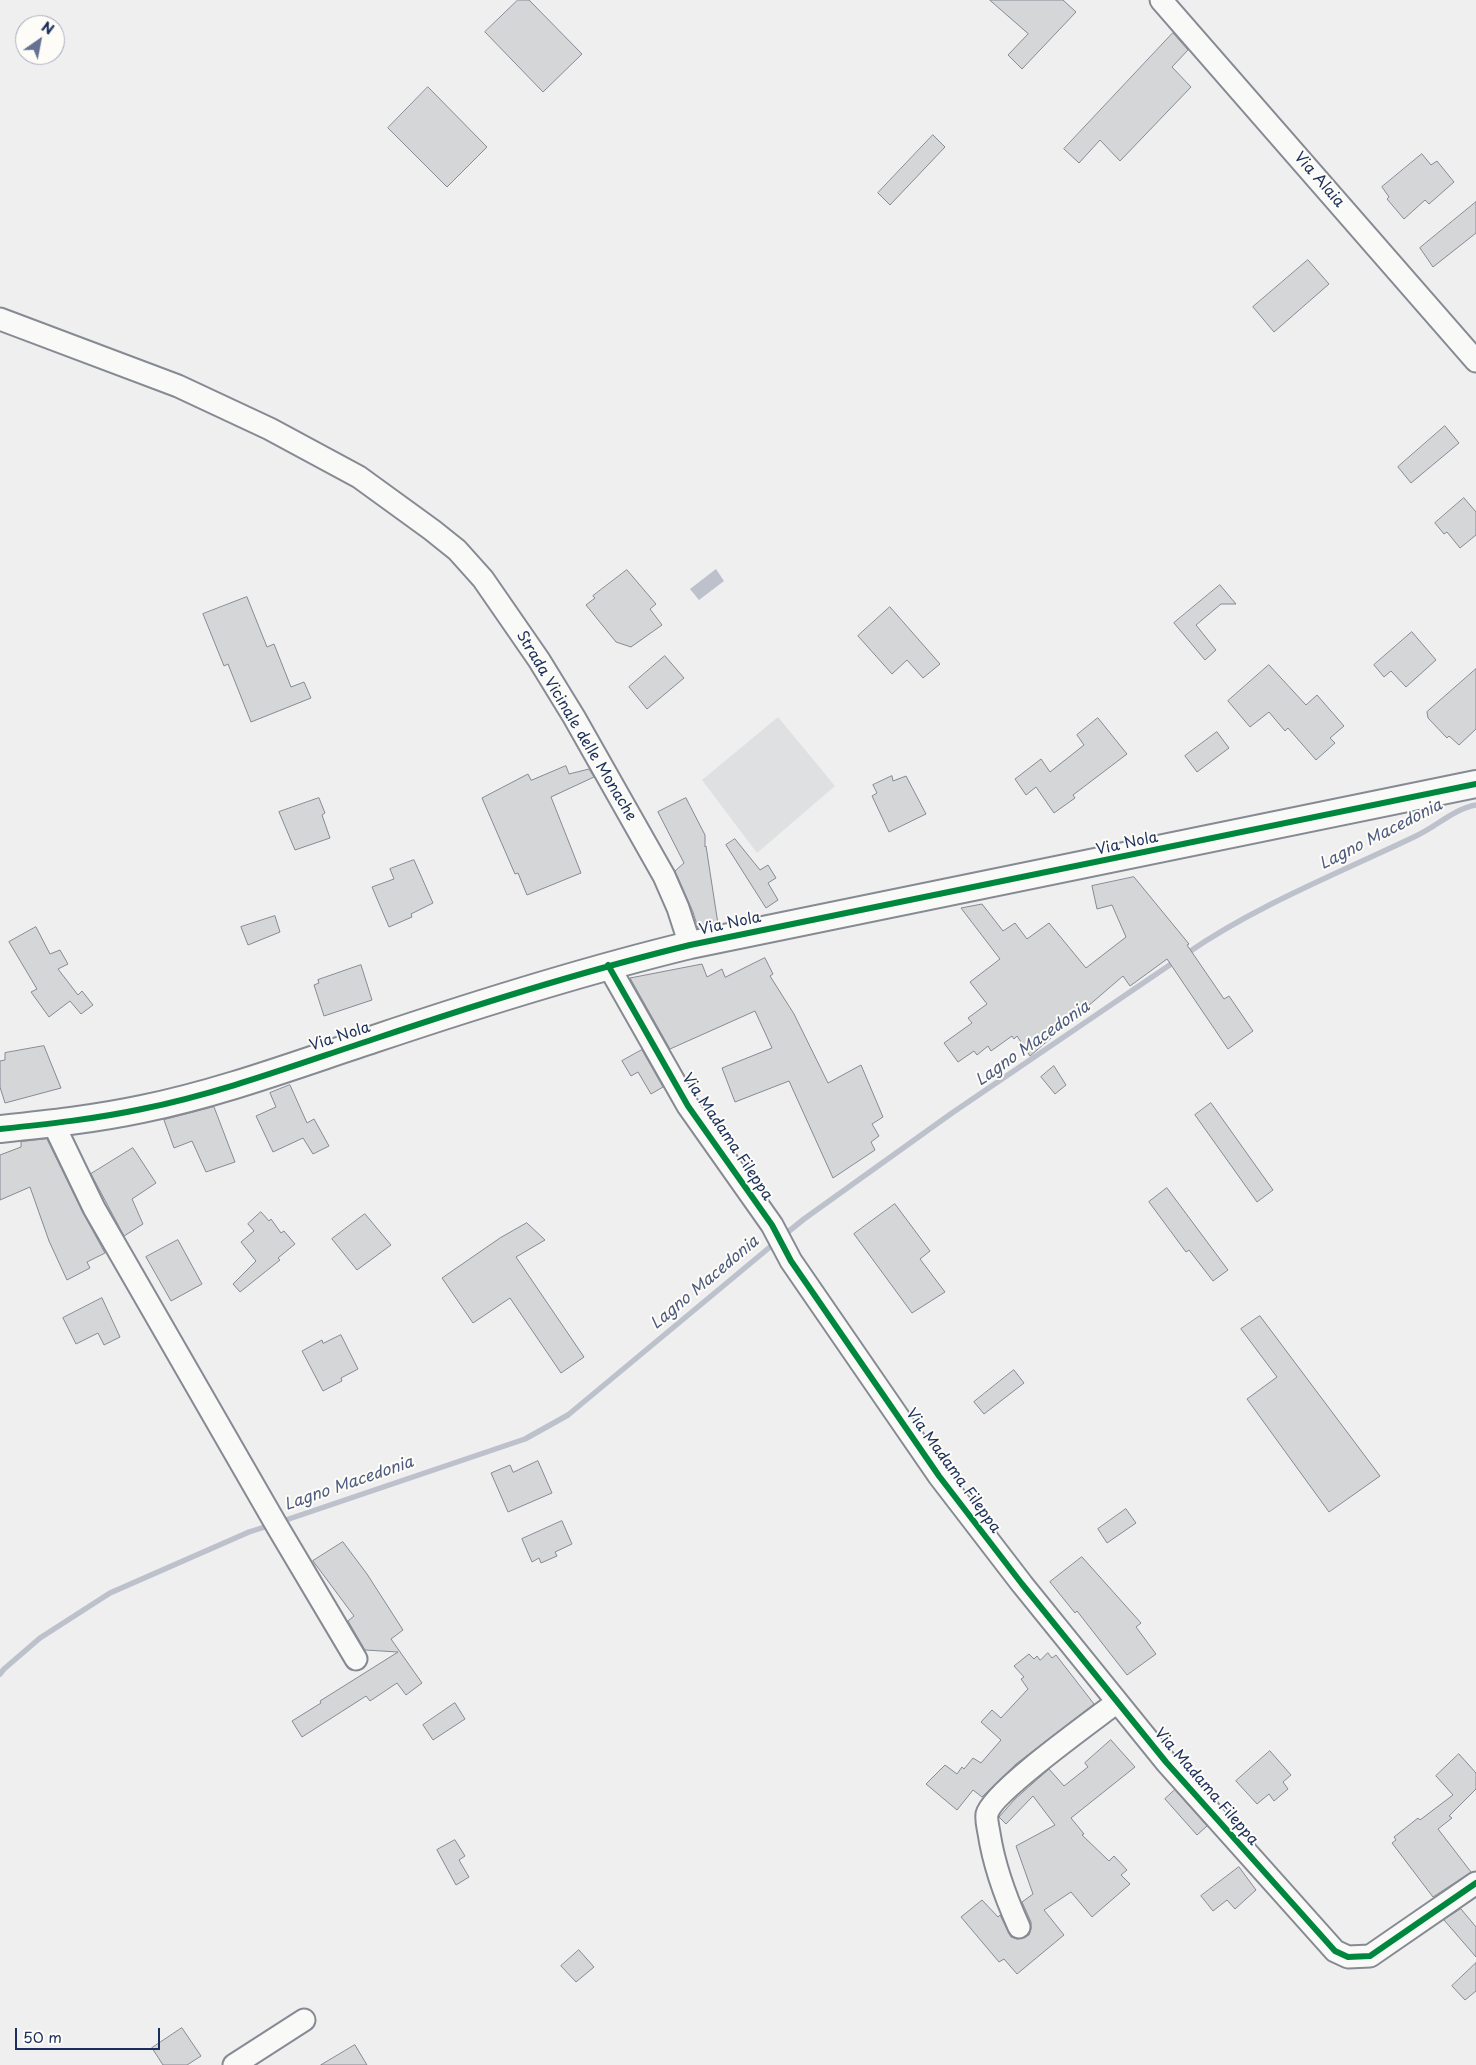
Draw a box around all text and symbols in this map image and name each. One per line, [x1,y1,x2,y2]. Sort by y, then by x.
north arrow [15,15,65,65]
text: N [38,16,58,40]
street label: Via Alaia [1290,149,1348,211]
street label: Strada Vicinale delle Monache [512,628,640,824]
water label: Lagno Macedonia [1316,796,1446,874]
street label: Via Nola [1094,829,1160,859]
street label: Via Nola [697,909,763,939]
water label: Lagno Macedonia [972,997,1094,1091]
street label: Via Nola [307,1019,373,1055]
street label: Via Madama Fileppa [678,1070,776,1204]
water label: Lagno Macedonia [647,1232,763,1334]
street label: Via Madama Fileppa [902,1405,1004,1537]
water label: Lagno Macedonia [282,1453,416,1515]
street label: Via Madama Fileppa [1150,1725,1262,1849]
scale bar [18,2018,162,2050]
text: 50 m [23,2025,62,2048]

